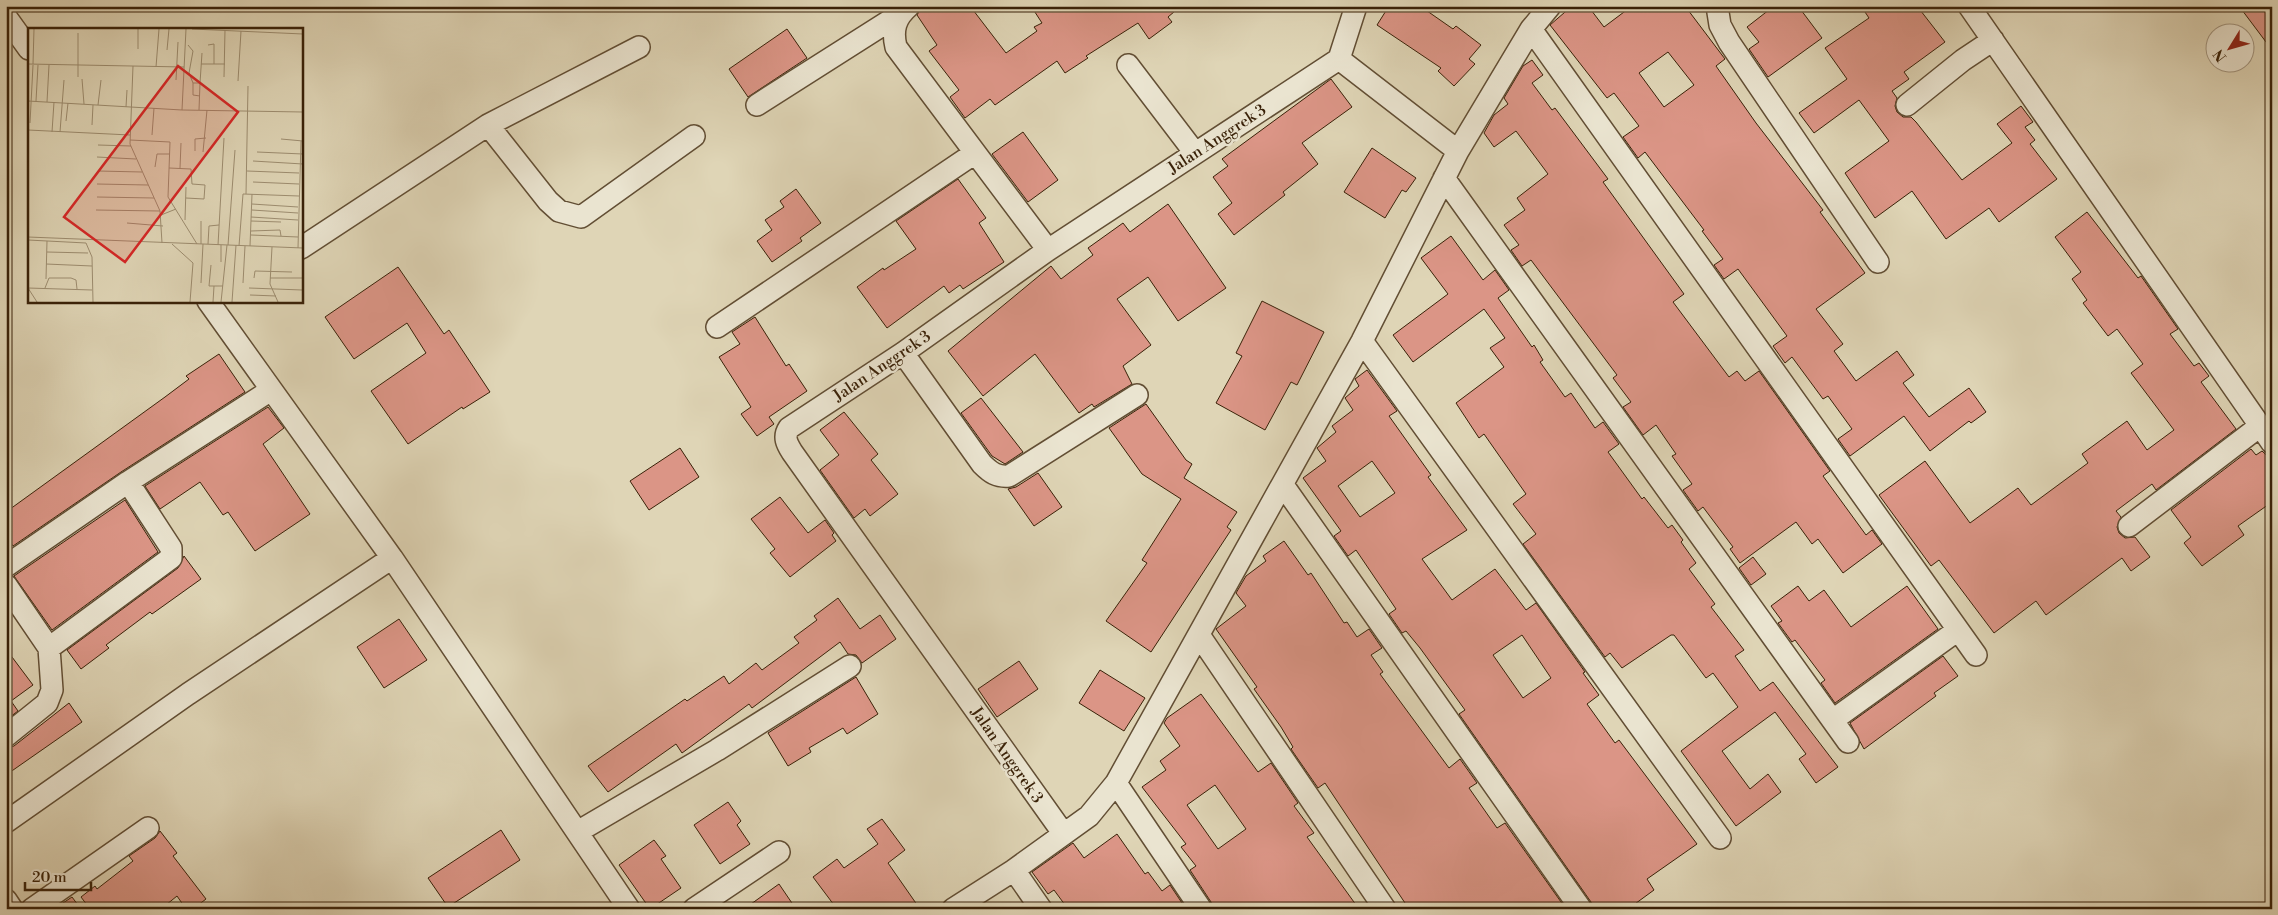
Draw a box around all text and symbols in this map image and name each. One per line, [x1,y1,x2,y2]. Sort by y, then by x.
north arrow [2206,22,2256,72]
inset map [28,28,302,302]
text: N [2210,45,2231,65]
street label: Jalan Anggrek 3 [1163,100,1270,179]
street label: Jalan Anggrek 3 [829,326,935,407]
street label: Jalan Anggrek 3 [966,702,1048,807]
scale bar [25,860,91,892]
text: 20 m [32,868,67,887]

